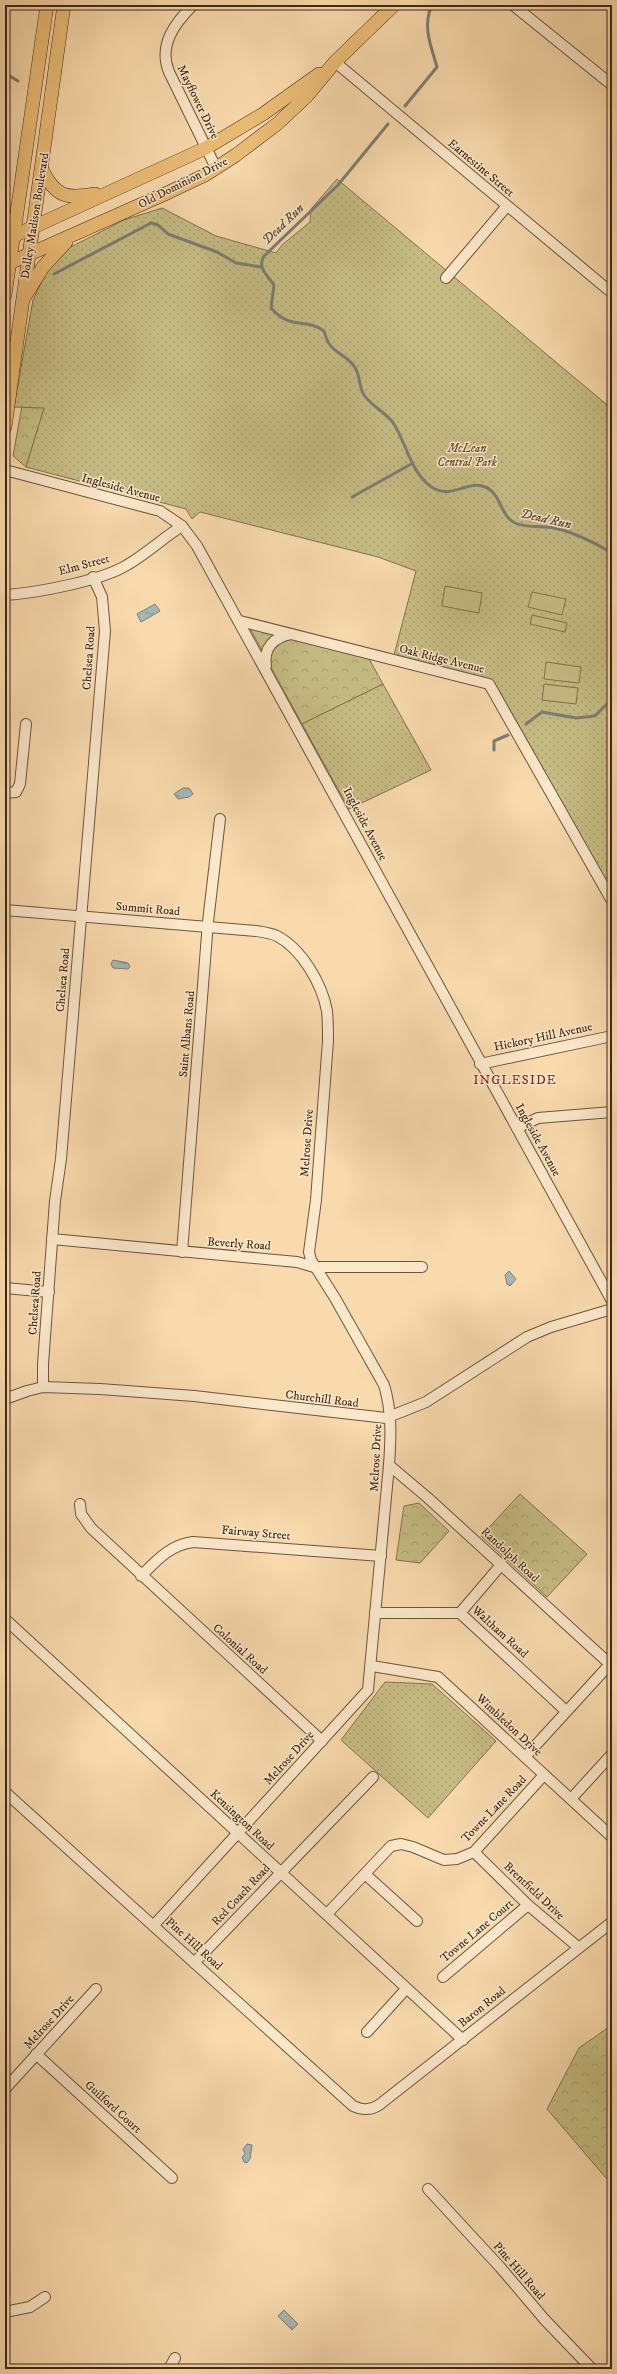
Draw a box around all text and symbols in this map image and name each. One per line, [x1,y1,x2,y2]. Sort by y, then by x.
street label: Mayflower Drive [174,62,222,142]
street label: Earnestine Street [445,136,517,200]
street label: Dolley Madison Boulevard [18,152,52,280]
street label: Old Dominion Drive [136,154,230,212]
water label: Dead Run [259,200,308,248]
park label: McLean Central Park [437,441,497,470]
street label: Ingleside Avenue [80,470,162,506]
water label: Dead Run [519,505,574,533]
street label: Elm Street [57,551,111,579]
street label: Chelsea Road [79,625,99,691]
street label: Oak Ridge Avenue [398,641,486,677]
street label: Ingleside Avenue [339,785,391,863]
street label: Summit Road [115,899,181,919]
street label: Chelsea Road [53,947,73,1013]
street label: Saint Albans Road [176,990,198,1078]
street label: Hickory Hill Avenue [492,1019,594,1055]
district label: INGLESIDE [473,1072,557,1088]
street label: Ingleside Avenue [512,1101,564,1179]
street label: Melrose Drive [297,1109,317,1177]
street label: Beverly Road [207,1234,271,1254]
street label: Chelsea Road [25,1270,45,1336]
street label: Churchill Road [285,1387,359,1411]
street label: Melrose Drive [367,1424,385,1492]
street label: Fairway Street [221,1523,291,1543]
street label: Randolph Road [478,1524,542,1586]
street label: Waltham Road [468,1602,531,1661]
street label: Colonial Road [209,1620,271,1678]
street label: Wimbledon Drive [472,1690,545,1759]
street label: Melrose Drive [261,1728,317,1788]
street label: Towne Lane Road [458,1772,530,1846]
street label: Kensington Road [207,1787,277,1853]
street label: Brentfield Drive [500,1859,568,1923]
street label: Red Coach Road [208,1861,274,1929]
street label: Towne Lane Court [438,1896,517,1966]
street label: Pine Hill Road [162,1914,226,1974]
street label: Baron Road [455,1983,509,2031]
street label: Melrose Drive [21,1992,77,2052]
street label: Guilford Court [81,2078,145,2137]
street label: Pine Hill Road [490,2239,548,2303]

